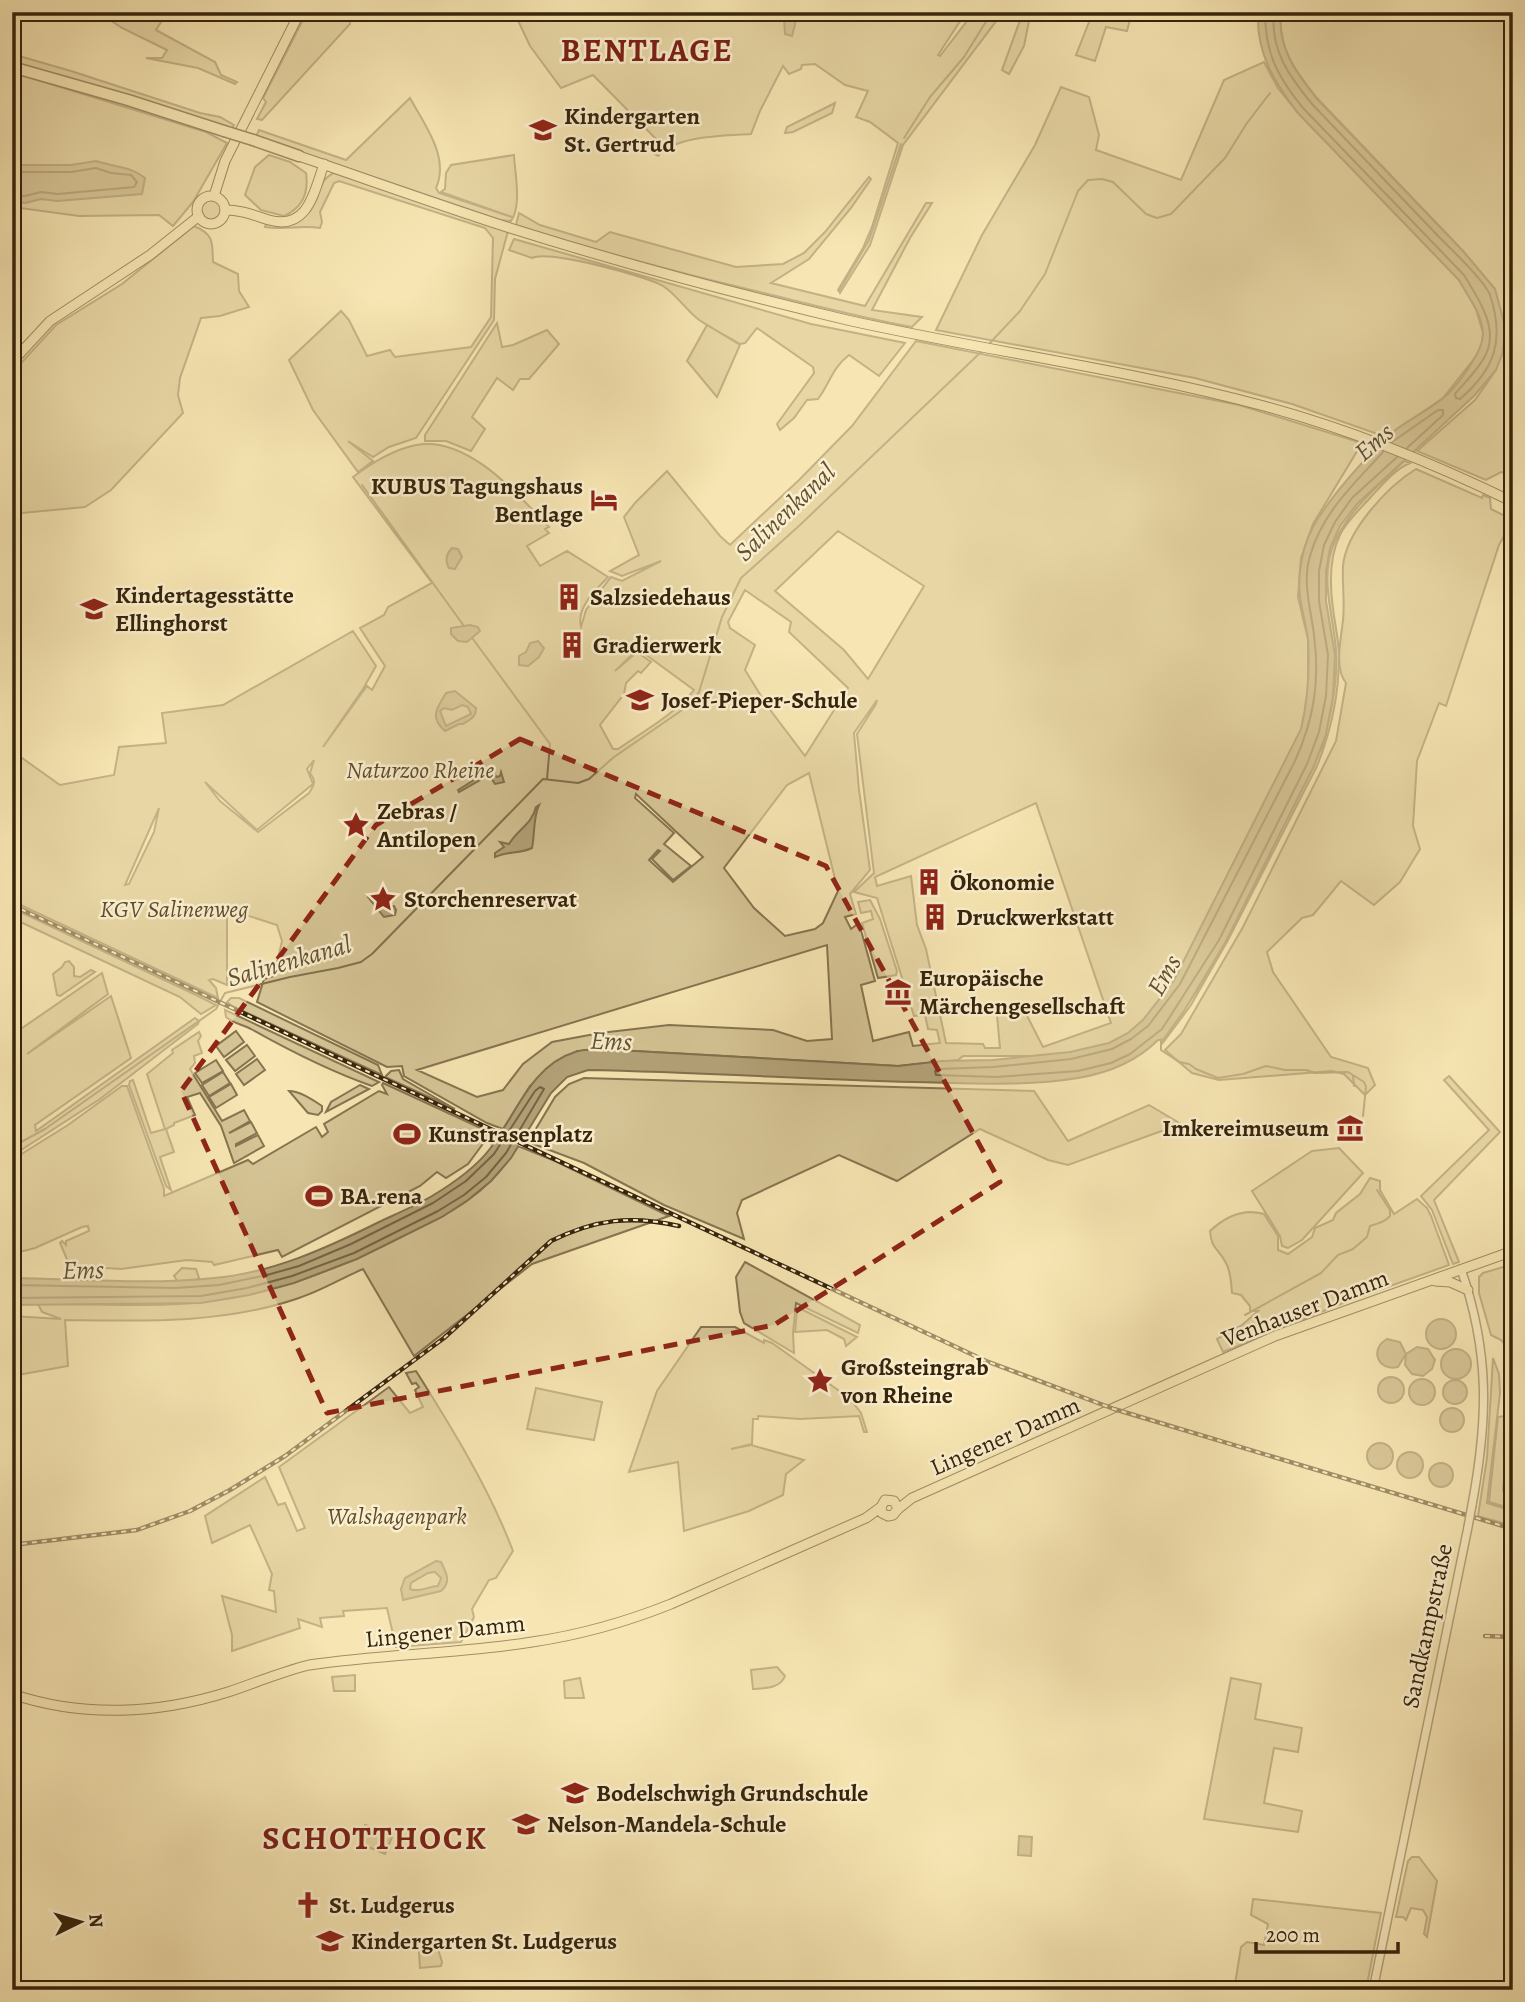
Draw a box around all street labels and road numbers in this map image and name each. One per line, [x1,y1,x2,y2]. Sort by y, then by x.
street label: Venhauser Damm [1216,1262,1393,1355]
street label: Lingener Damm [925,1389,1085,1483]
street label: Sandkampstraße [1394,1541,1460,1711]
street label: Lingener Damm [363,1607,527,1655]

